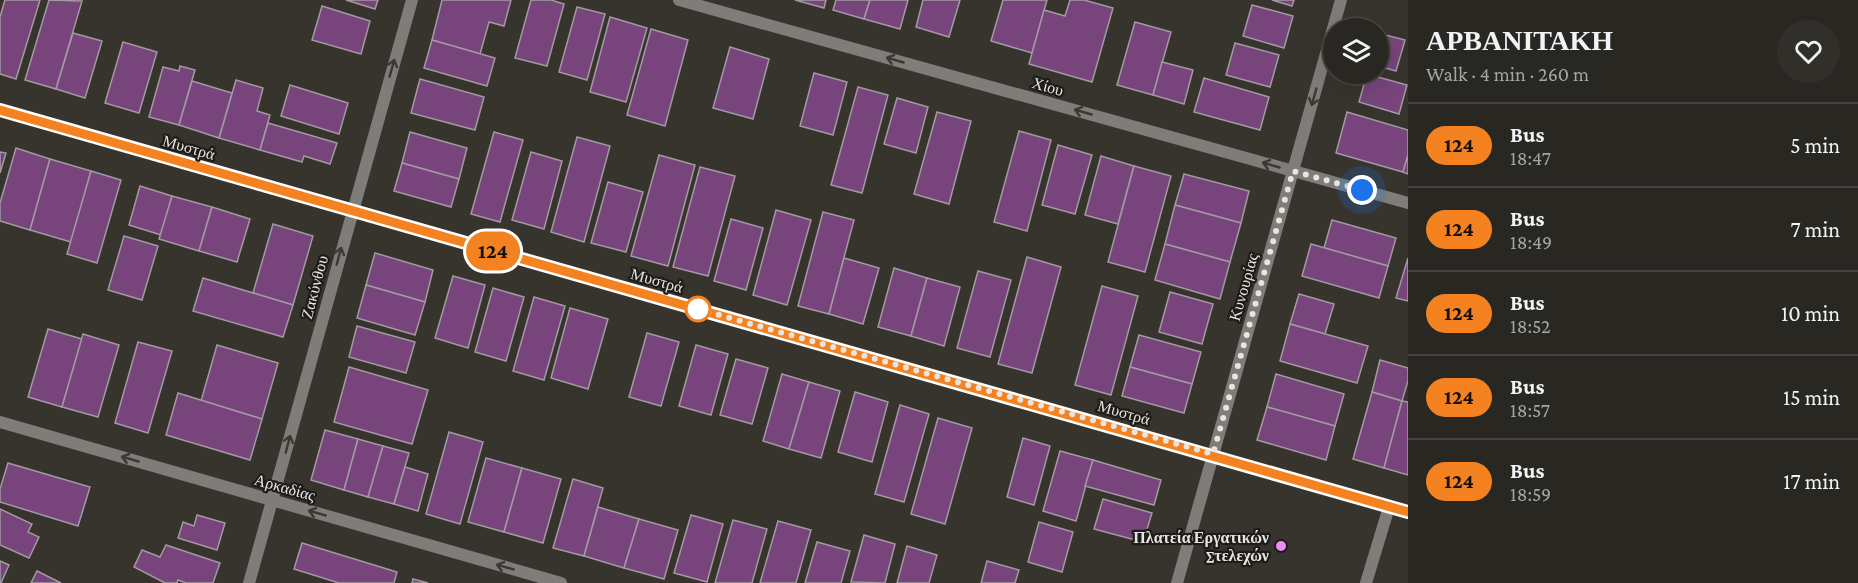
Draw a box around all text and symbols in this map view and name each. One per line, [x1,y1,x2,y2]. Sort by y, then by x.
map controls [1323,18,1389,84]
button: layers [1323,18,1389,84]
button: heart [1777,20,1840,83]
text: ΑΡΒΑΝΙΤΑΚΗ [1426,25,1613,56]
one-way arrow [886,54,905,65]
one-way arrow [387,59,398,78]
text: Walk · 4 min · 260 m [1426,63,1589,85]
street label: Χίου [1030,74,1066,99]
one-way arrow [1308,87,1319,106]
one-way arrow [1074,106,1093,118]
text: Bus [1510,122,1544,147]
street label: Μυστρά [160,132,218,164]
text: 124 [1444,133,1474,157]
text: 5 min [1790,133,1840,158]
text: 18:47 [1510,147,1551,169]
one-way arrow [1262,158,1281,170]
your location [1347,175,1377,205]
text: Bus [1510,206,1544,231]
text: 124 [1444,217,1474,241]
text: 7 min [1790,217,1840,242]
text: 18:49 [1510,231,1552,253]
line badge: 124 [458,232,528,270]
text: 124 [478,239,508,263]
one-way arrow [334,247,345,266]
street label: Κυνουρίας [1226,251,1262,323]
street label: Ζακύνθου [298,253,331,321]
street label: Μυστρά [628,265,686,297]
text: Bus [1510,290,1544,315]
unlabelled marker [685,296,711,322]
text: 124 [1444,301,1474,325]
text: 10 min [1781,301,1840,326]
text: 18:52 [1510,315,1550,337]
text: Bus [1510,374,1544,399]
text: 124 [1444,385,1474,409]
text: 15 min [1783,385,1840,410]
street label: Μυστρά [1095,397,1153,429]
text: 18:57 [1510,399,1550,421]
one-way arrow [282,435,294,454]
one-way arrow [121,453,140,465]
text: Bus [1510,458,1544,483]
text: 124 [1444,469,1474,493]
text: 17 min [1783,469,1840,494]
street label: Αρκαδίας [252,471,318,505]
text: 18:59 [1510,483,1551,505]
one-way arrow [308,507,327,518]
place label: Πλατεία Εργατικών Στελεχών [1133,529,1269,565]
marker: Πλατεία Εργατικών Στελεχών [1274,539,1288,553]
one-way arrow [496,561,515,572]

